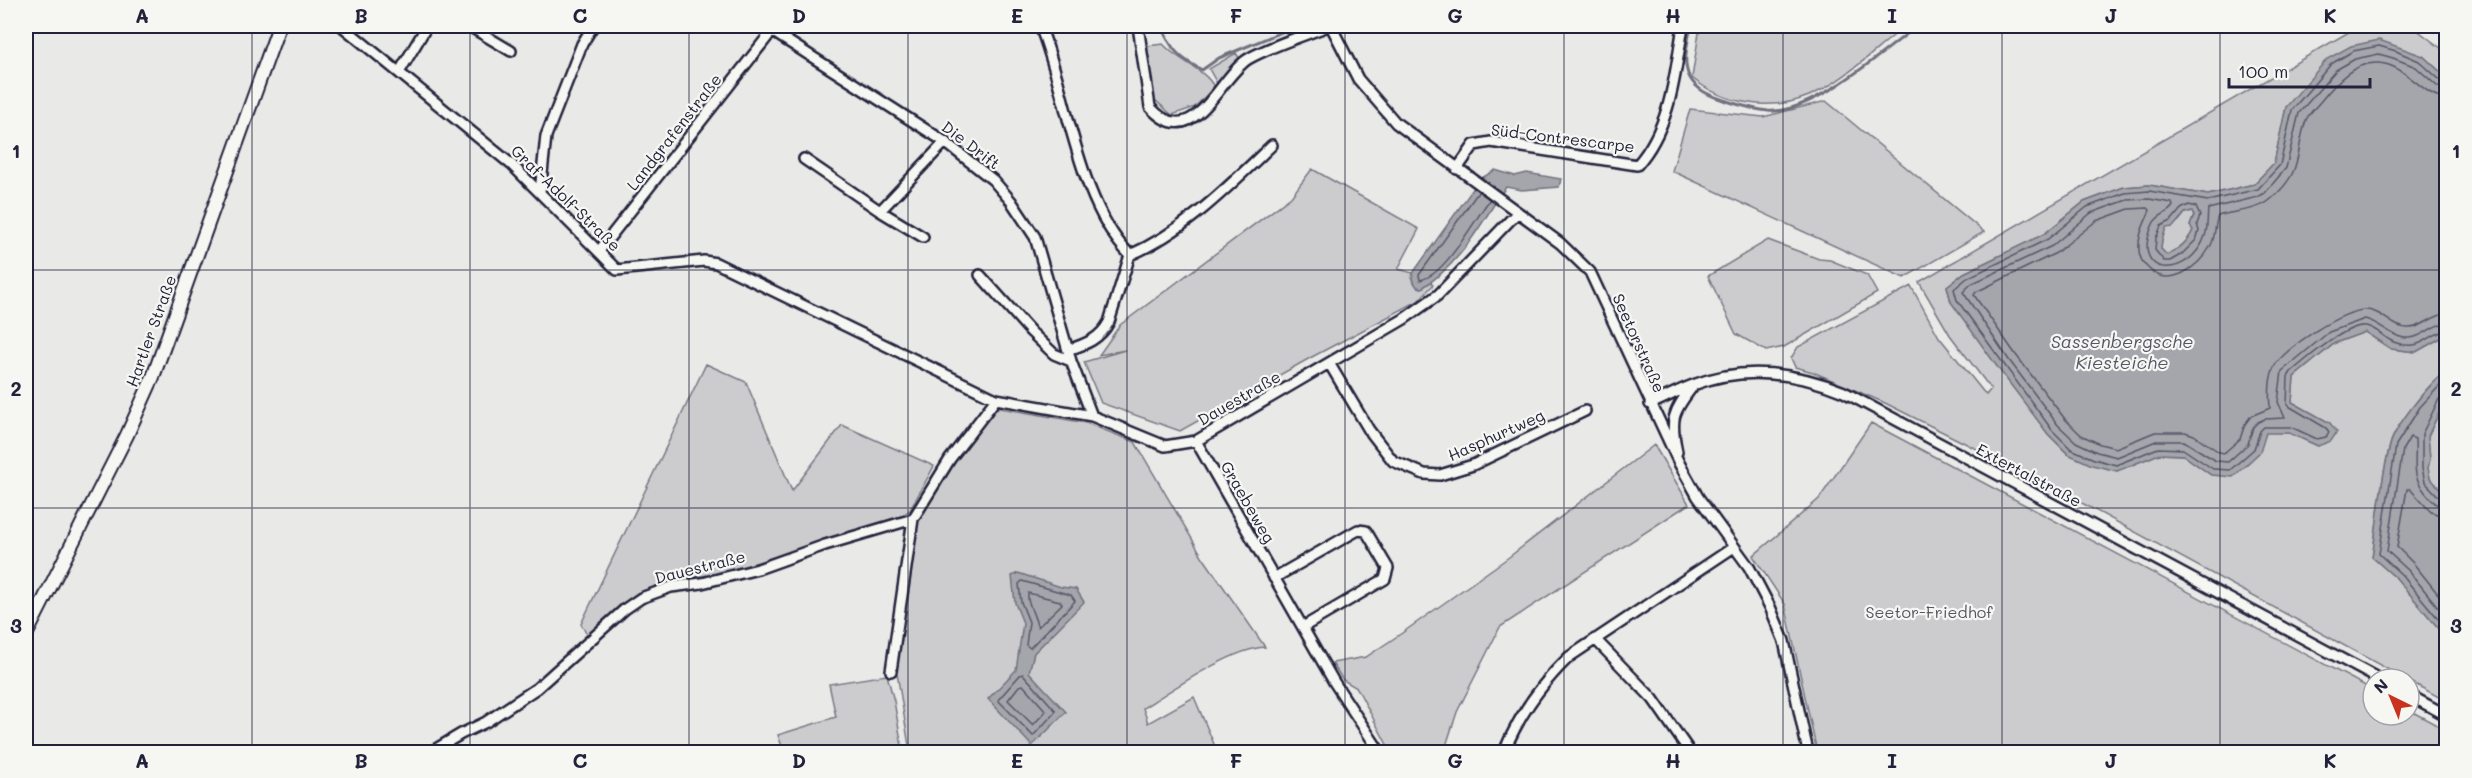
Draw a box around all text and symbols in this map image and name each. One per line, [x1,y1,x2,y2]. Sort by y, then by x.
text: A [135,2,149,28]
text: B [354,2,368,28]
text: C [573,2,588,28]
text: D [792,2,806,28]
text: E [1011,2,1023,28]
text: F [1230,2,1243,28]
text: G [1447,2,1463,28]
text: H [1665,2,1681,28]
text: I [1887,2,1897,28]
text: J [2104,2,2118,28]
text: K [2323,2,2337,28]
scale bar [2229,51,2370,89]
text: 100 m [2238,59,2288,83]
street label: Landgrafenstraße [621,69,726,194]
street label: Die Drift [938,116,1005,173]
street label: Süd-Contrescarpe [1490,118,1636,157]
text: 1 [12,137,20,163]
text: 1 [2452,137,2460,163]
street label: Graf-Adolf-Straße [507,140,626,255]
street label: Hartler Straße [121,272,181,390]
street label: Seetorstraße [1608,290,1671,396]
water label: Sassenbergsche Kiesteiche [2051,329,2193,374]
street label: Dauestraße [1193,365,1284,430]
text: 2 [10,375,22,401]
text: 2 [2450,375,2462,401]
street label: Hasphurtweg [1444,404,1547,465]
street label: Extertalstraße [1973,438,2085,511]
street label: Graebeweg [1216,457,1280,547]
street label: Dauestraße [652,545,747,588]
park label: Seetor-Friedhof [1866,601,1993,622]
text: 3 [10,612,22,638]
text: 3 [2450,612,2462,638]
north arrow [2361,667,2421,727]
text: N [2369,674,2392,697]
text: A [135,747,149,773]
text: B [354,747,368,773]
text: C [573,747,588,773]
text: D [792,747,806,773]
text: E [1011,747,1023,773]
text: F [1230,747,1243,773]
text: G [1447,747,1463,773]
text: H [1665,747,1681,773]
text: I [1887,747,1897,773]
text: J [2104,747,2118,773]
text: K [2323,747,2337,773]

